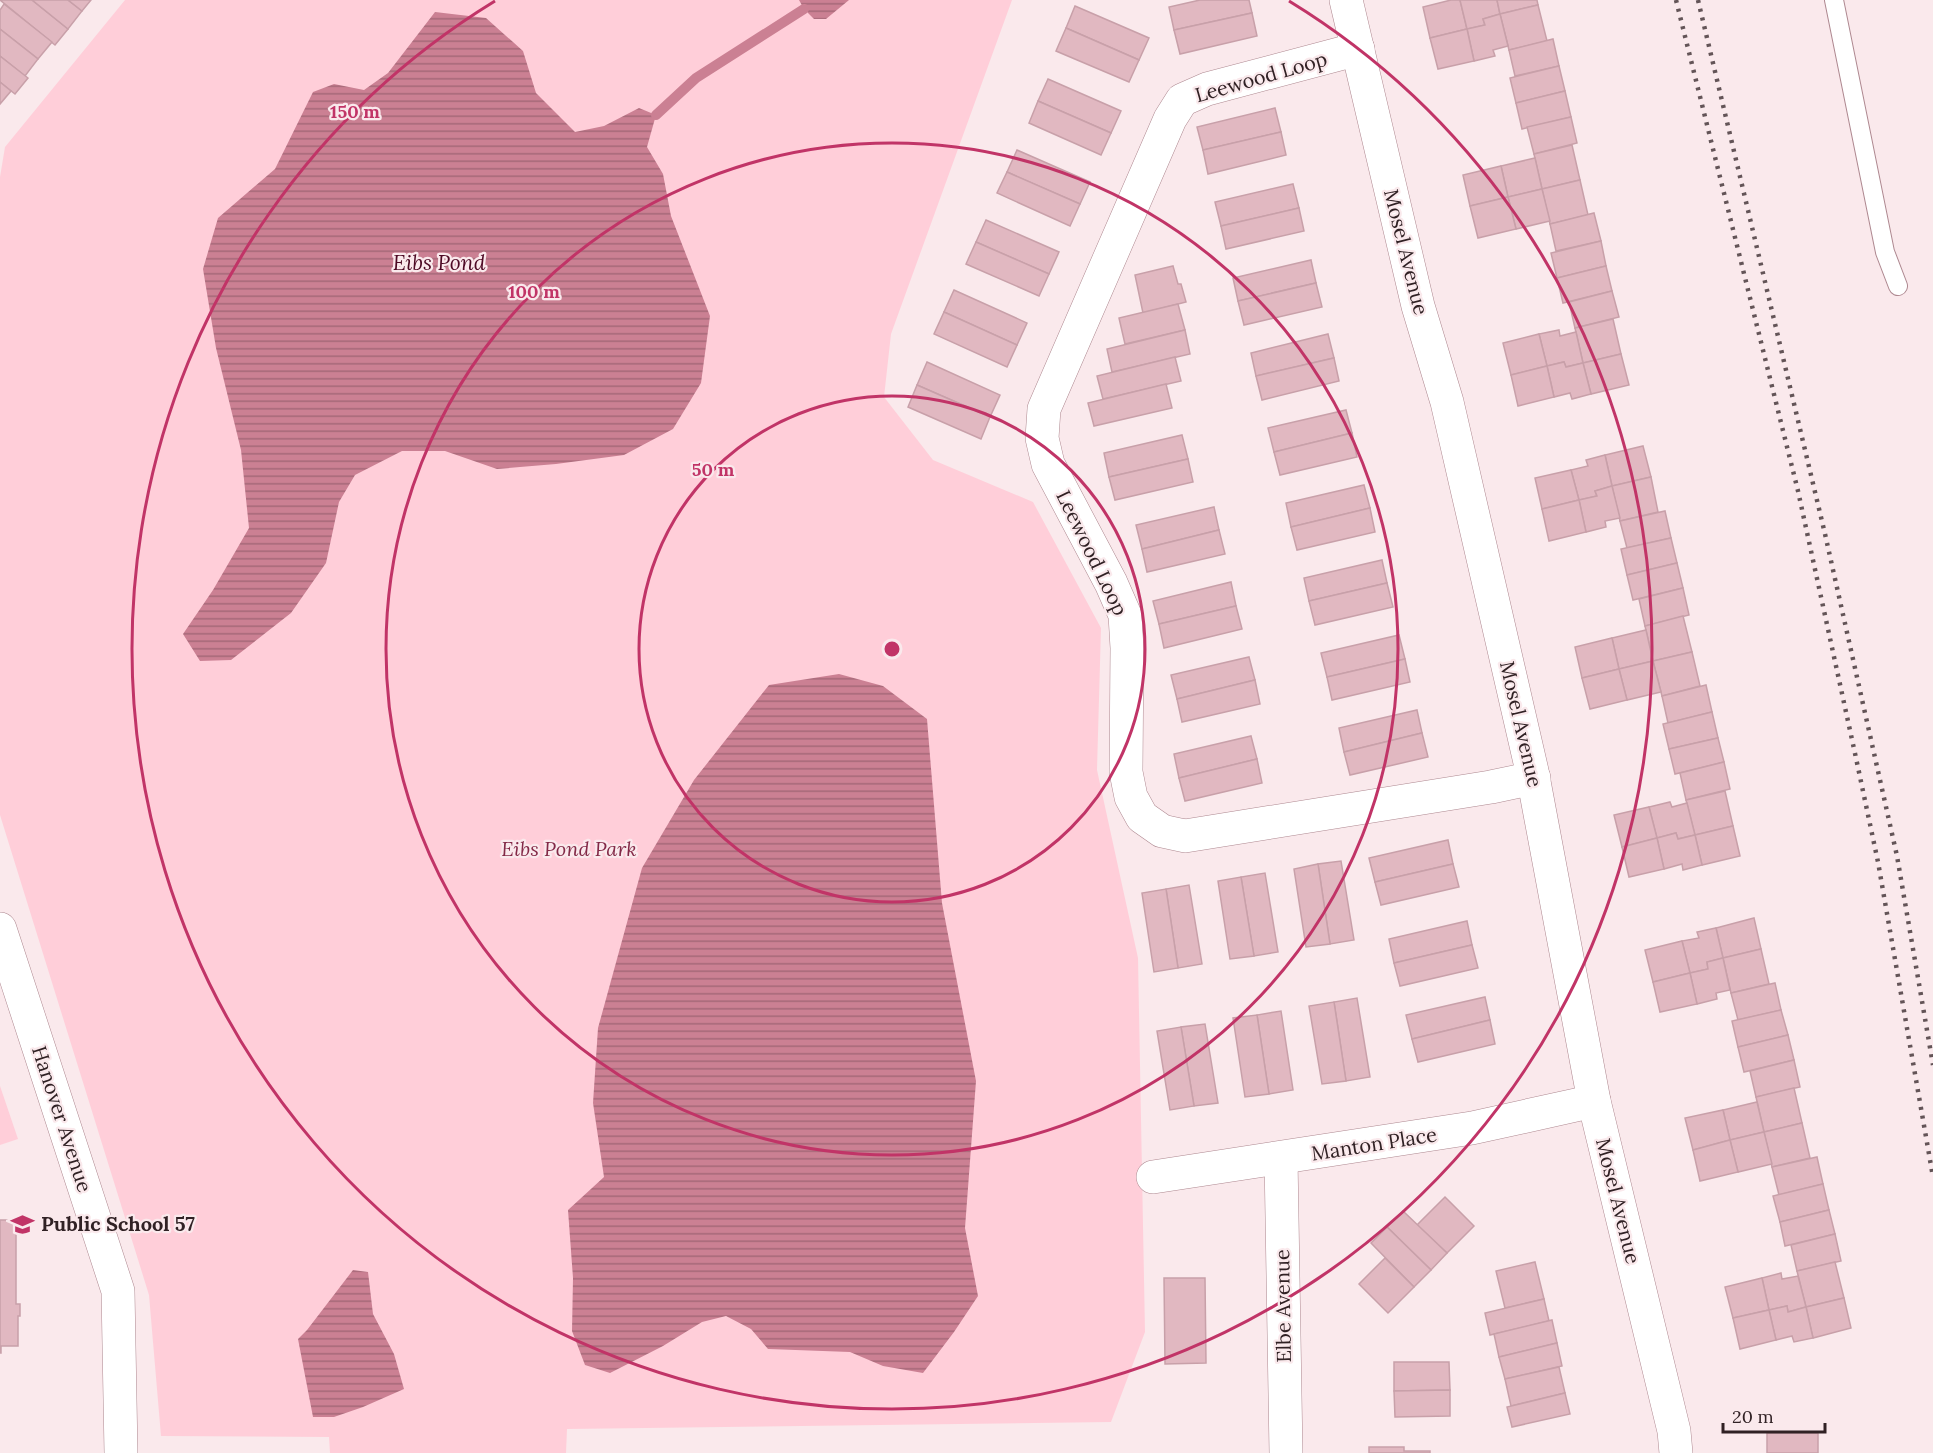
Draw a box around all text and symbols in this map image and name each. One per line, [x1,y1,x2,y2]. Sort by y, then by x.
street label: Leewood Loop [1192,46,1330,107]
text: 150 m [330,100,380,123]
street label: Mosel Avenue [1379,186,1434,317]
water label: Eibs Pond [393,249,486,276]
text: 100 m [508,280,560,303]
text: 50 m [692,458,735,481]
street label: Leewood Loop [1051,486,1134,620]
centre of rings [882,639,902,659]
street label: Mosel Avenue [1495,658,1548,790]
park label: Eibs Pond Park [501,836,637,861]
street label: Hanover Avenue [27,1043,98,1195]
street label: Manton Place [1309,1121,1439,1166]
street label: Mosel Avenue [1591,1135,1646,1266]
school or university icon: Public School 57 [10,1211,36,1237]
place label: Public School 57 [41,1211,195,1236]
street label: Elbe Avenue [1269,1249,1296,1363]
scale bar [1723,1396,1825,1434]
text: 20 m [1732,1405,1774,1428]

